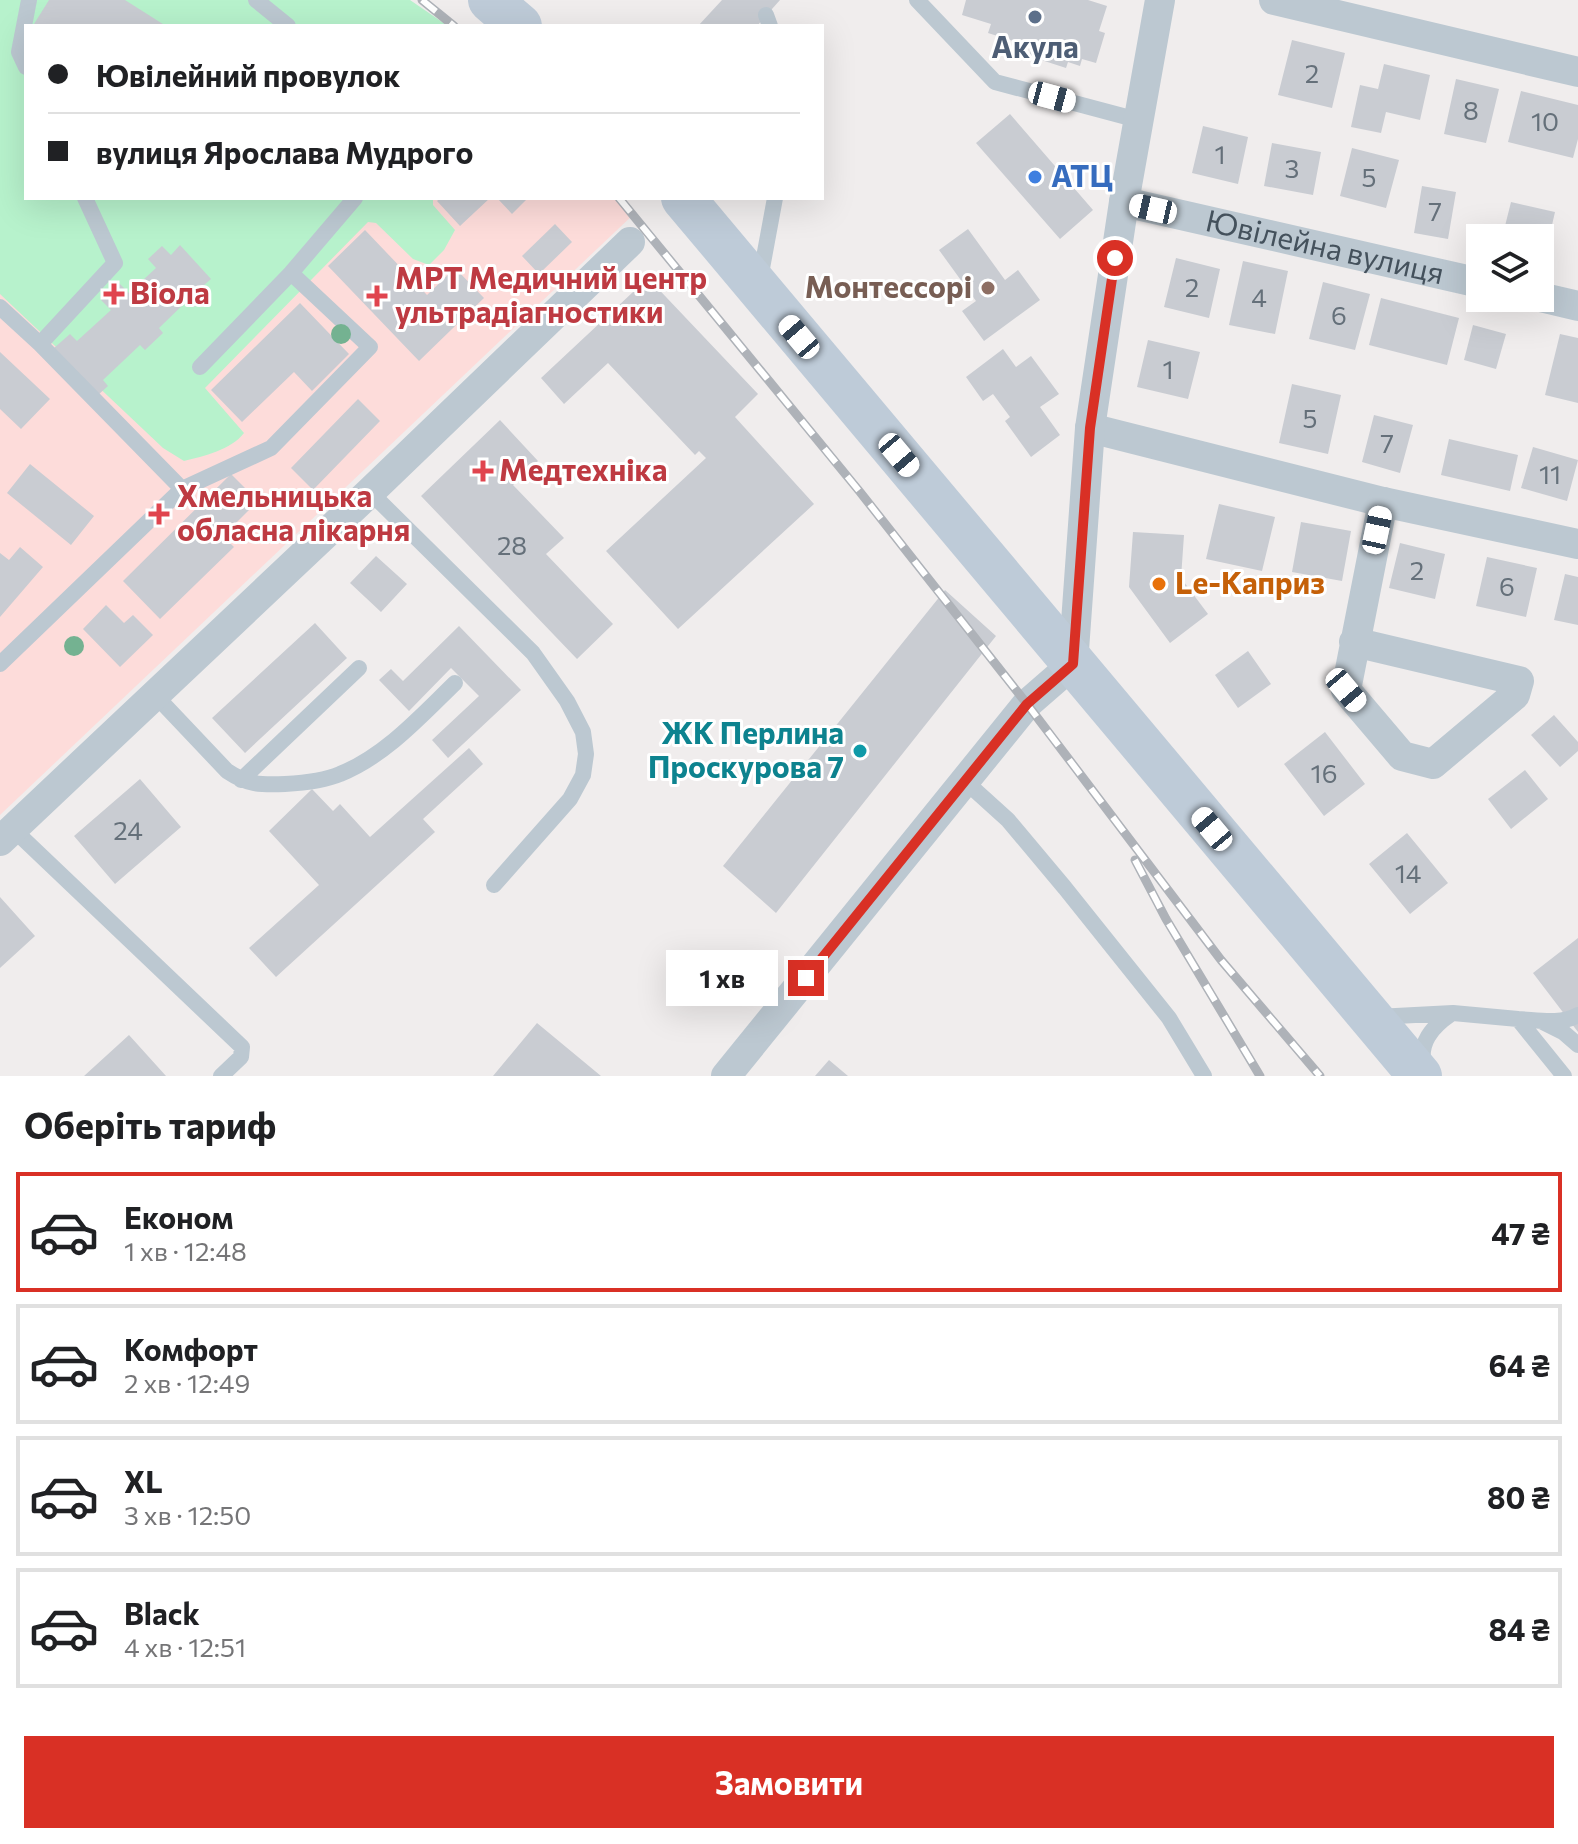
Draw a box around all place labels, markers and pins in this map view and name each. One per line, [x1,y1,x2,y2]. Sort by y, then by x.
marker: Акула [1026,8,1044,26]
place label: Акула [991,27,1079,64]
place label: АТЦ [1051,156,1113,193]
marker: АТЦ [1026,168,1044,186]
place label: МРТ Медичний центр ультрадіагностики [395,258,707,329]
place label: Монтессорі [805,267,972,304]
place label: Віола [130,273,210,310]
marker: Монтессорі [979,279,997,297]
marker: Віола [105,285,123,303]
marker: МРТ Медичний центр ультрадіагностики [366,285,388,307]
place label: Медтехніка [499,450,667,487]
marker: Медтехніка [474,462,492,480]
place label: Хмельницька обласна лікарня [177,476,410,547]
marker: Хмельницька обласна лікарня [148,503,170,525]
place label: Le-Каприз [1175,563,1325,600]
marker: Le-Каприз [1150,575,1168,593]
place label: ЖК Перлина Проскурова 7 [648,713,844,784]
marker: ЖК Перлина Проскурова 7 [851,742,869,760]

